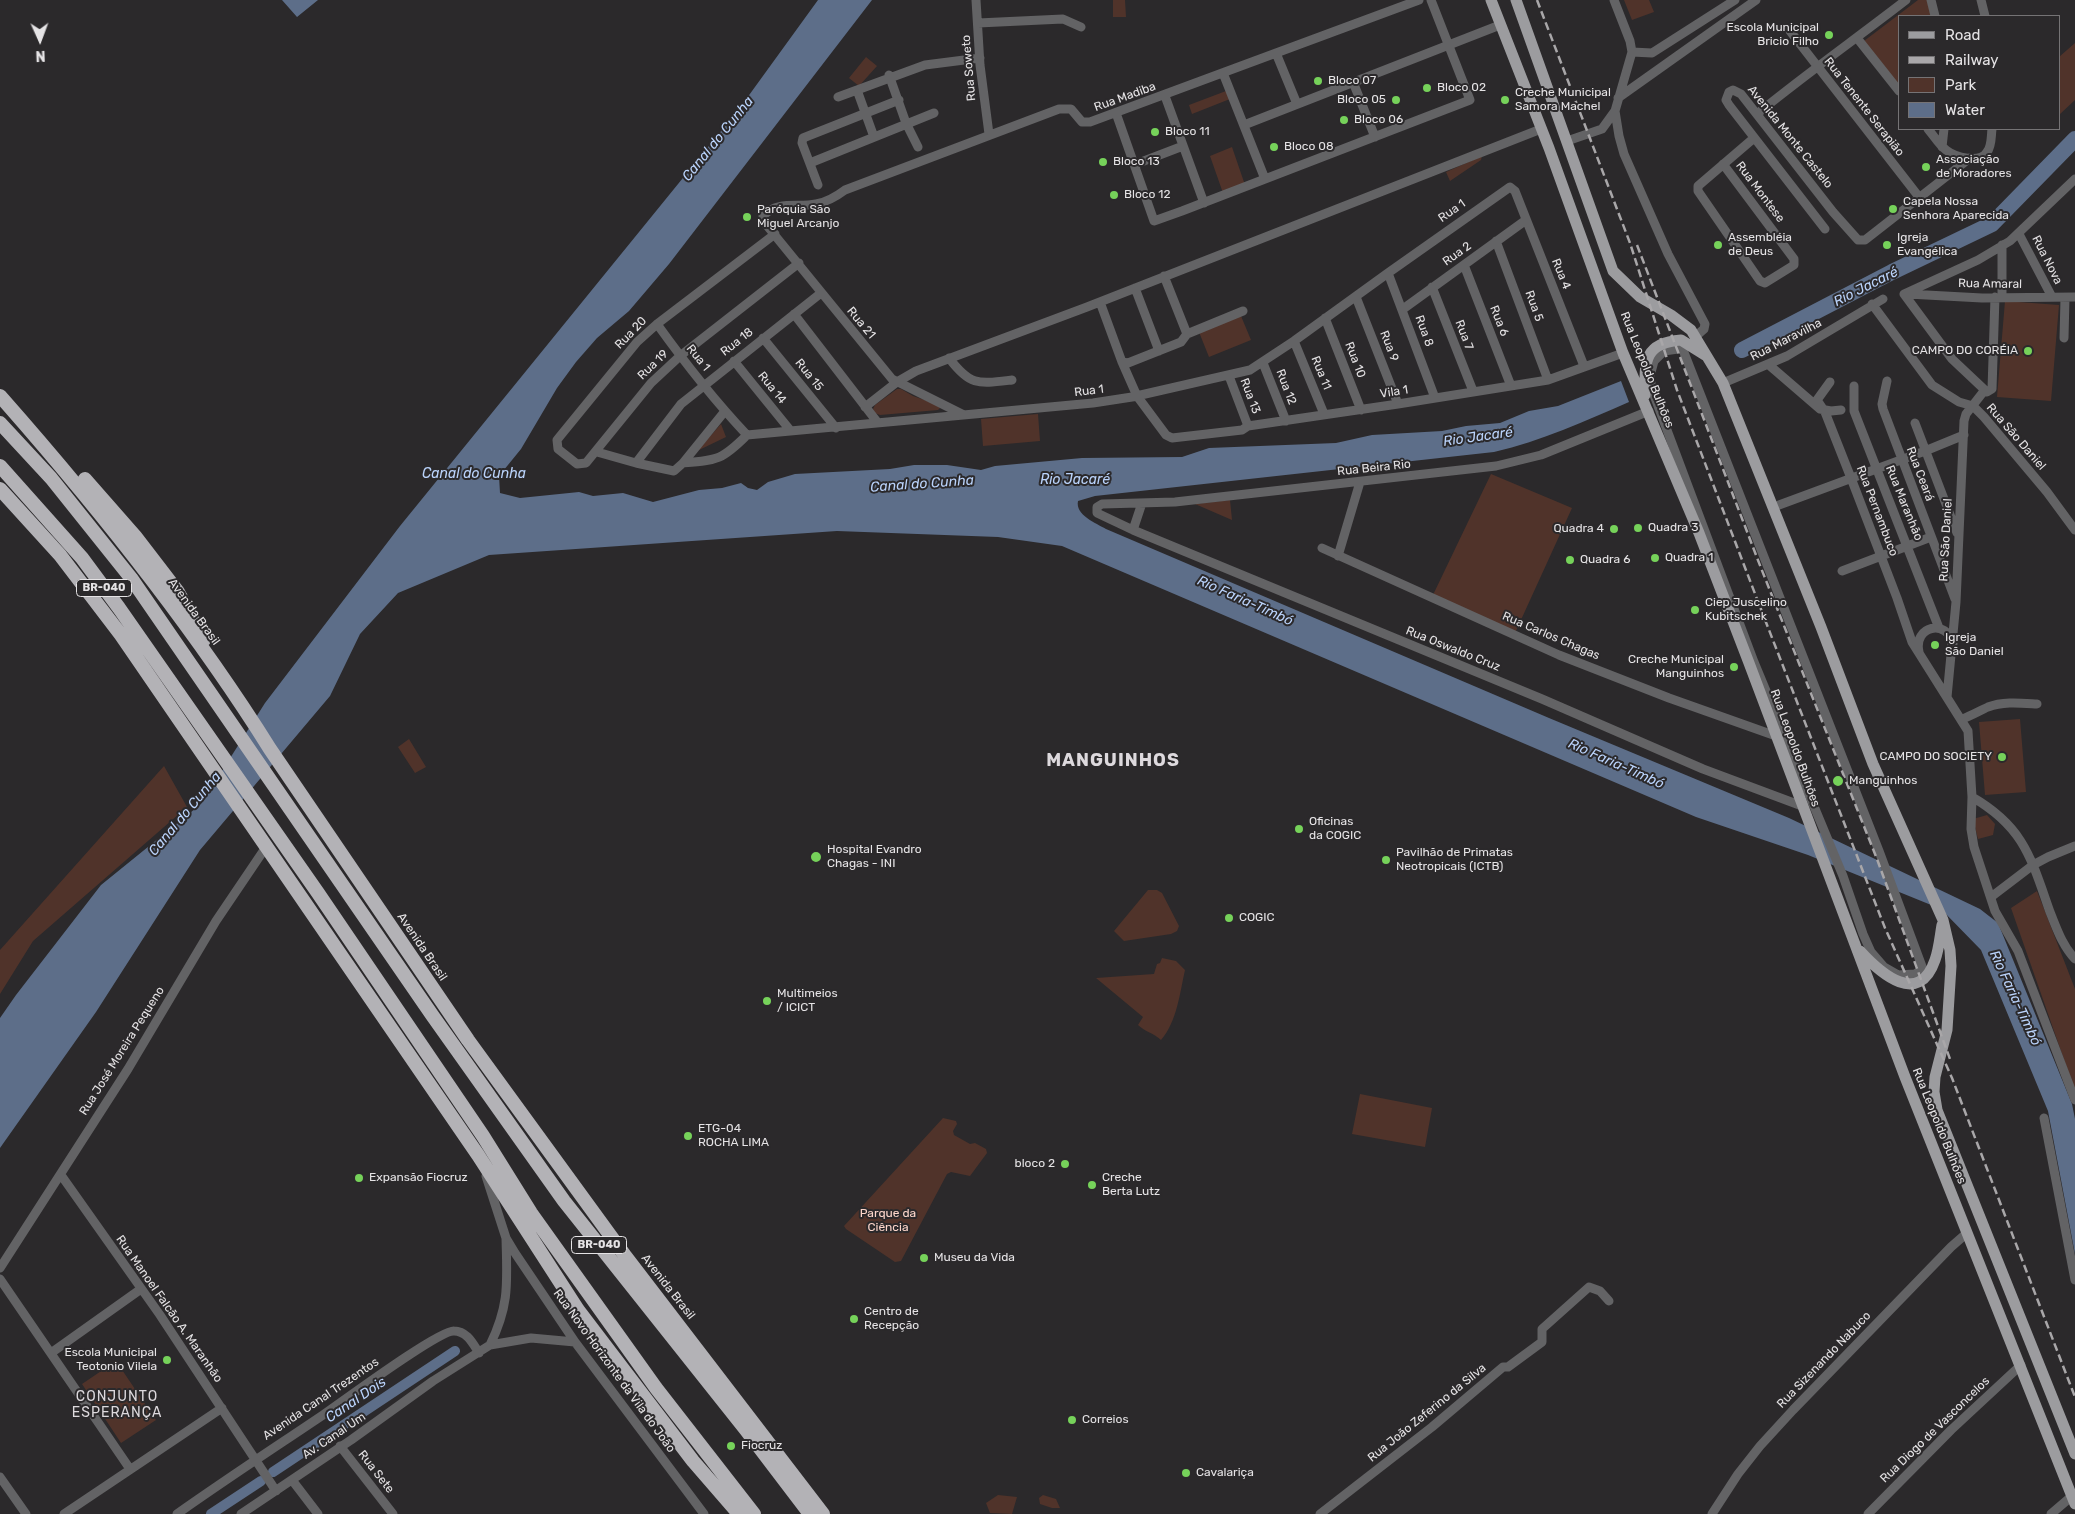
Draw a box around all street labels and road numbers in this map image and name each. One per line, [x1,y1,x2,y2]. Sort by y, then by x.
street label: Rua Soweto [959,34,979,102]
street label: Rua Tenente Serapião [1821,55,1907,159]
street label: Rua Madiba [1092,79,1158,115]
street label: Avenida Monte Castelo [1744,83,1836,191]
street label: Rua Montese [1732,159,1788,225]
street label: Rua 1 [1436,197,1468,225]
street label: Rua Nova [2029,233,2065,287]
street label: Rua 2 [1440,239,1474,269]
street label: Rua 4 [1548,256,1574,292]
street label: Rua Amaral [1958,276,2022,292]
street label: Rua 5 [1522,289,1546,323]
street label: Rua 21 [844,304,878,342]
street label: Rua 6 [1487,304,1511,338]
street label: Rua Leopoldo Bulhões [1617,310,1677,430]
street label: Rua 8 [1412,313,1436,349]
street label: Rua 20 [612,314,650,352]
street label: Rua Maravilha [1748,316,1824,364]
street label: Rua 7 [1452,318,1476,352]
street label: Rua 18 [718,325,756,359]
street label: Rua 9 [1377,329,1401,363]
street label: Rua 10 [1342,340,1368,380]
street label: Rua 1 [683,342,713,374]
street label: Rua 19 [635,347,671,383]
street label: Rua 11 [1308,354,1334,392]
street label: Rua 15 [792,356,826,394]
street label: Rua 12 [1273,367,1299,407]
street label: Rua 14 [755,369,789,407]
street label: Rua 13 [1237,376,1263,416]
street label: Rua 1 [1073,382,1105,400]
street label: Vila 1 [1379,383,1409,401]
street label: Rua São Daniel [1983,401,2049,473]
street label: Rua Ceará [1903,445,1937,503]
street label: Rua Beira Rio [1336,457,1412,479]
street label: Rua Maranhão [1882,463,1926,543]
street label: Rua Pernambuco [1853,464,1901,558]
street label: Rua Sāo Daniel [1937,498,1955,582]
street label: Avenida Brasil [165,576,223,648]
road number: BR-040 [76,580,132,596]
street label: Rua Carlos Chagas [1500,609,1602,663]
street label: Rua Oswaldo Cruz [1404,623,1502,675]
street label: Rua Leopoldo Bulhões [1767,687,1823,809]
street label: Avenida Brasil [394,910,450,984]
street label: Rua José Moreira Pequeno [76,984,168,1118]
street label: Rua Leopoldo Bulhões [1909,1066,1969,1186]
street label: Rua Manoel Falcão A. Maranhão [113,1233,225,1385]
road number: BR-040 [572,1236,626,1254]
street label: Avenida Brasil [638,1252,698,1322]
street label: Rua Novo Horizonte da Vila do João [550,1287,678,1455]
street label: Rua Sizenando Nabuco [1774,1309,1874,1411]
street label: Avenida Canal Trezentos [260,1355,382,1443]
street label: Rua João Zeferino da Silva [1365,1361,1489,1465]
street label: Rua Diogo de Vasconcelos [1877,1374,1993,1486]
street label: Av. Canal Um [300,1410,368,1462]
street label: Rua Sete [355,1448,397,1496]

